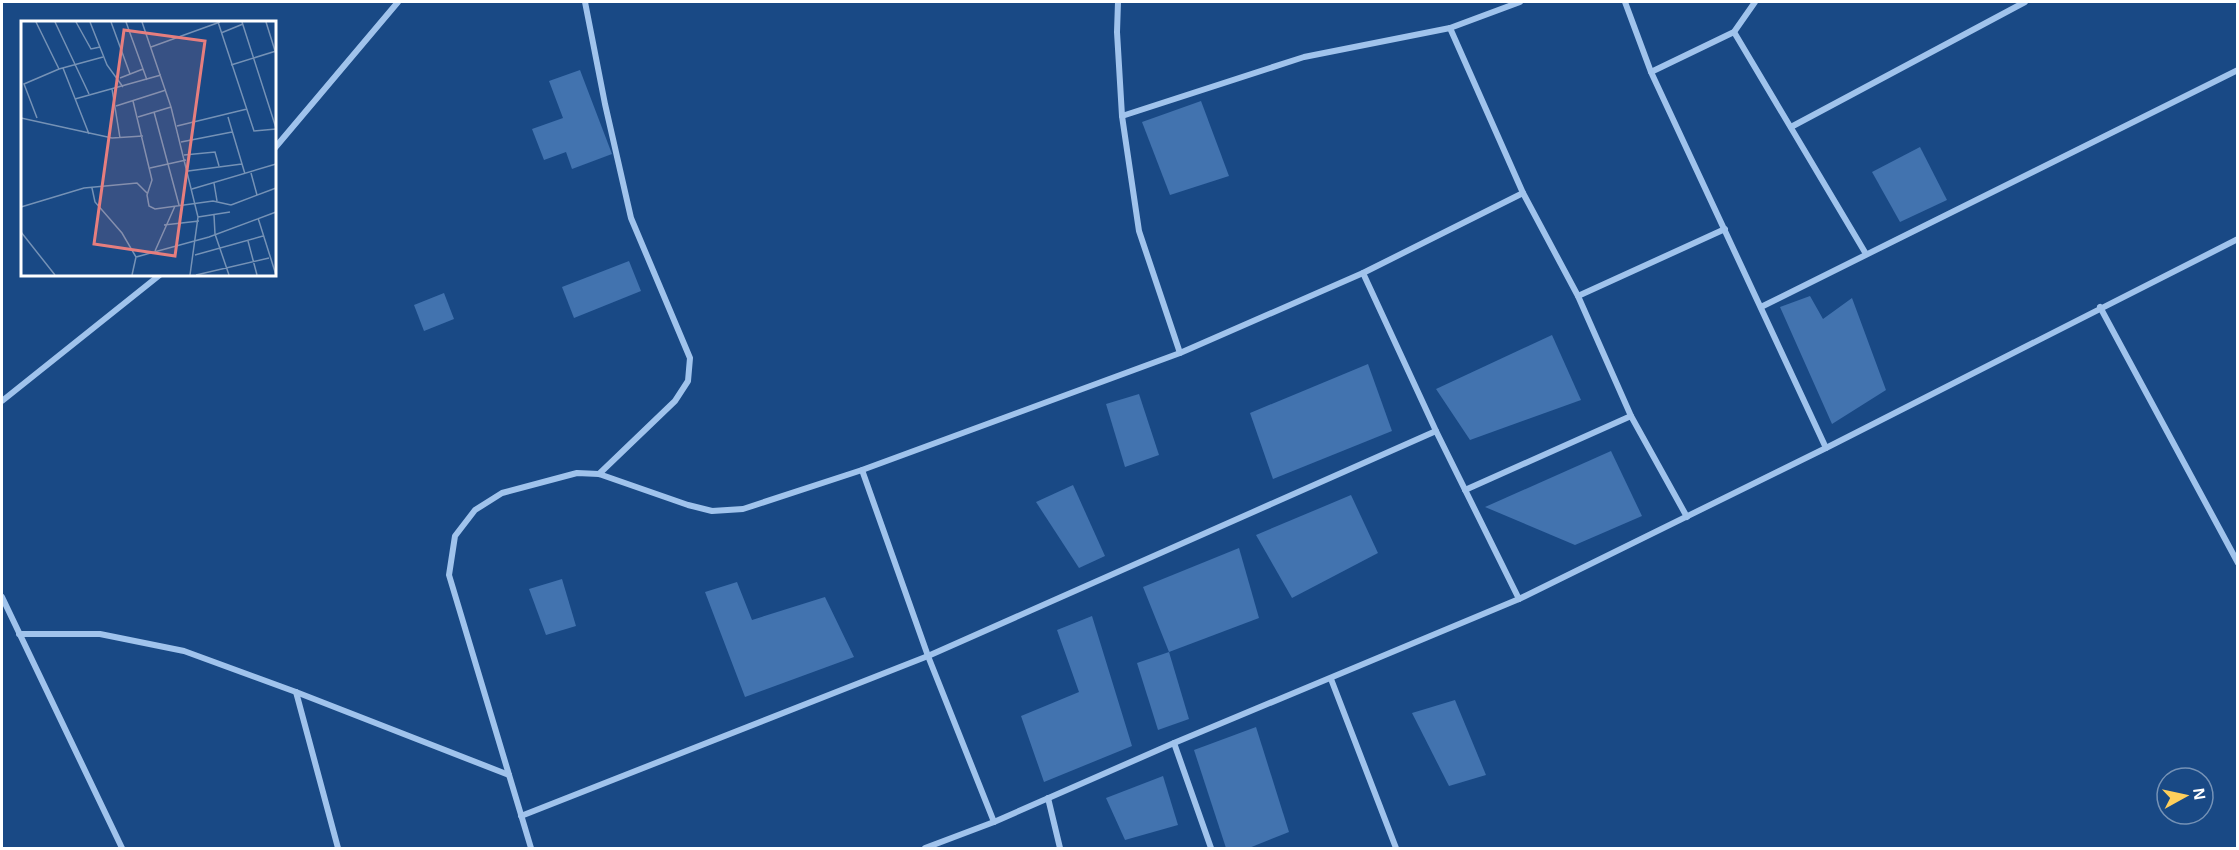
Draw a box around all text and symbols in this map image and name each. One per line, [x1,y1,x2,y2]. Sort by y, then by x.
inset map [21,21,276,276]
north arrow [2155,766,2215,826]
text: N [2190,787,2209,801]

